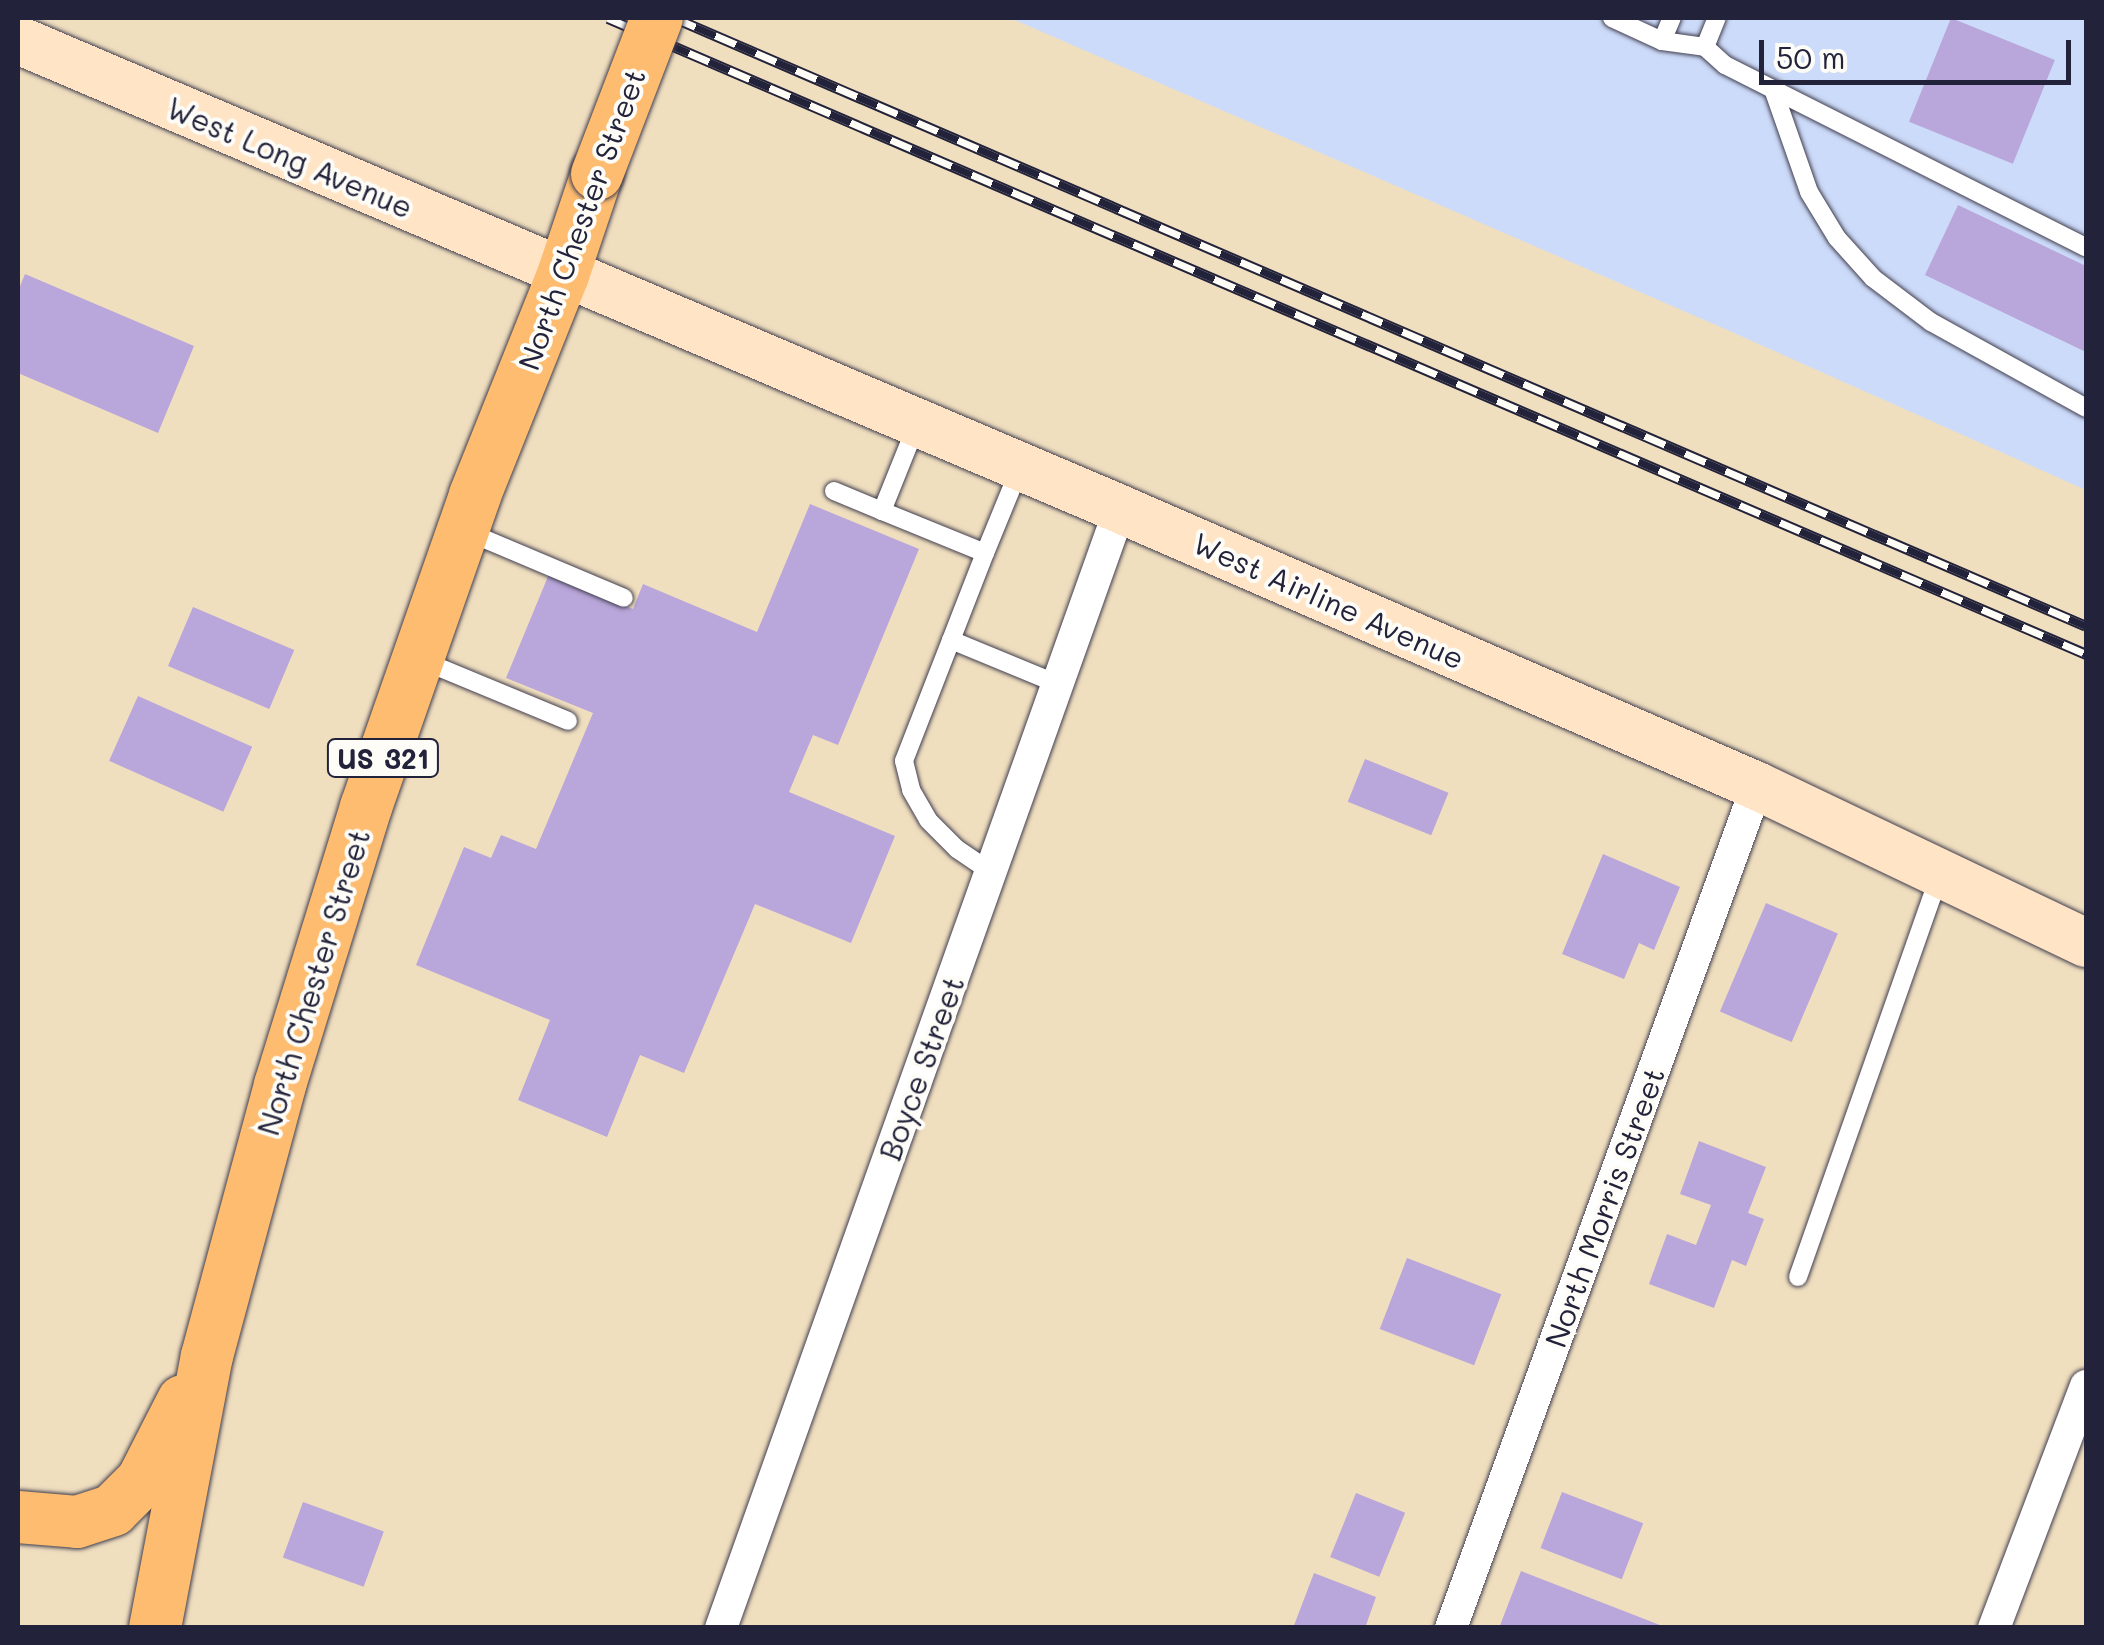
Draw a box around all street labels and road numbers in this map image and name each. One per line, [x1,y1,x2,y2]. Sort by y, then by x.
street label: North Chester Street [510,63,652,375]
street label: West Long Avenue [162,89,418,225]
street label: West Airline Avenue [1188,524,1470,676]
road number: US 321 [326,735,440,781]
street label: North Chester Street [249,825,377,1139]
street label: Boyce Street [871,971,971,1165]
street label: North Morris Street [1537,1062,1671,1352]

